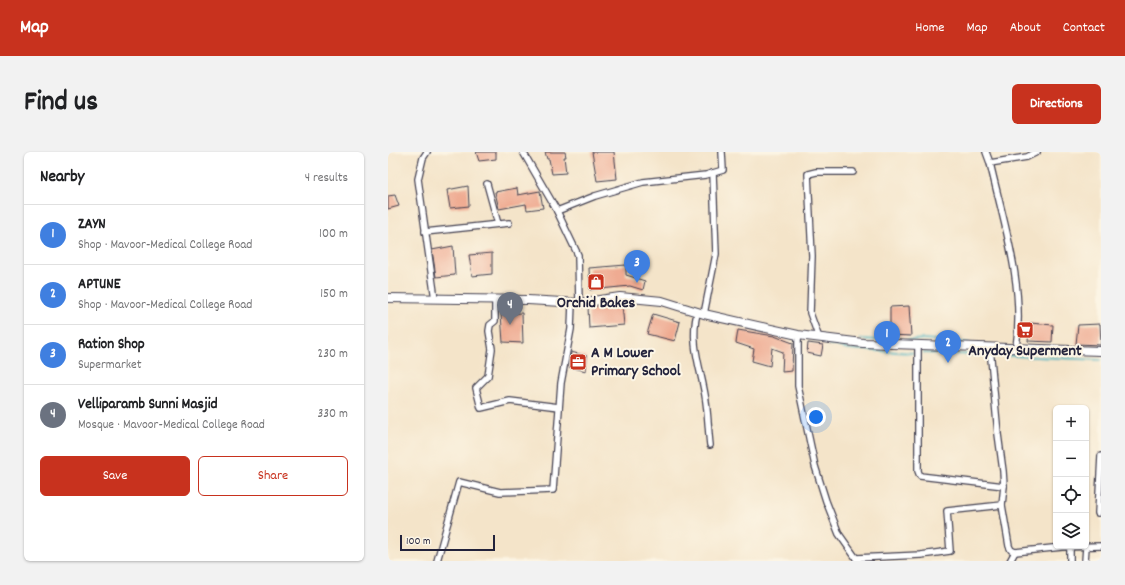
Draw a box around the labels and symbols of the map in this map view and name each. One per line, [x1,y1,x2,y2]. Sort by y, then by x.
pin: 3 [624,250,650,283]
shop icon: Orchid Bakes [586,272,606,292]
pin: 4 [497,292,523,325]
place label: Orchid Bakes [557,292,635,315]
supermarket icon: Anyday Superment [1015,320,1035,340]
pin: 1 [874,321,900,354]
pin: 2 [935,330,961,363]
place label: Anyday Superment [968,340,1082,363]
place label: A M Lower Primary School [591,342,681,383]
office icon: A M Lower Primary School [568,352,588,372]
your location [806,407,826,427]
scale bar [400,533,495,552]

